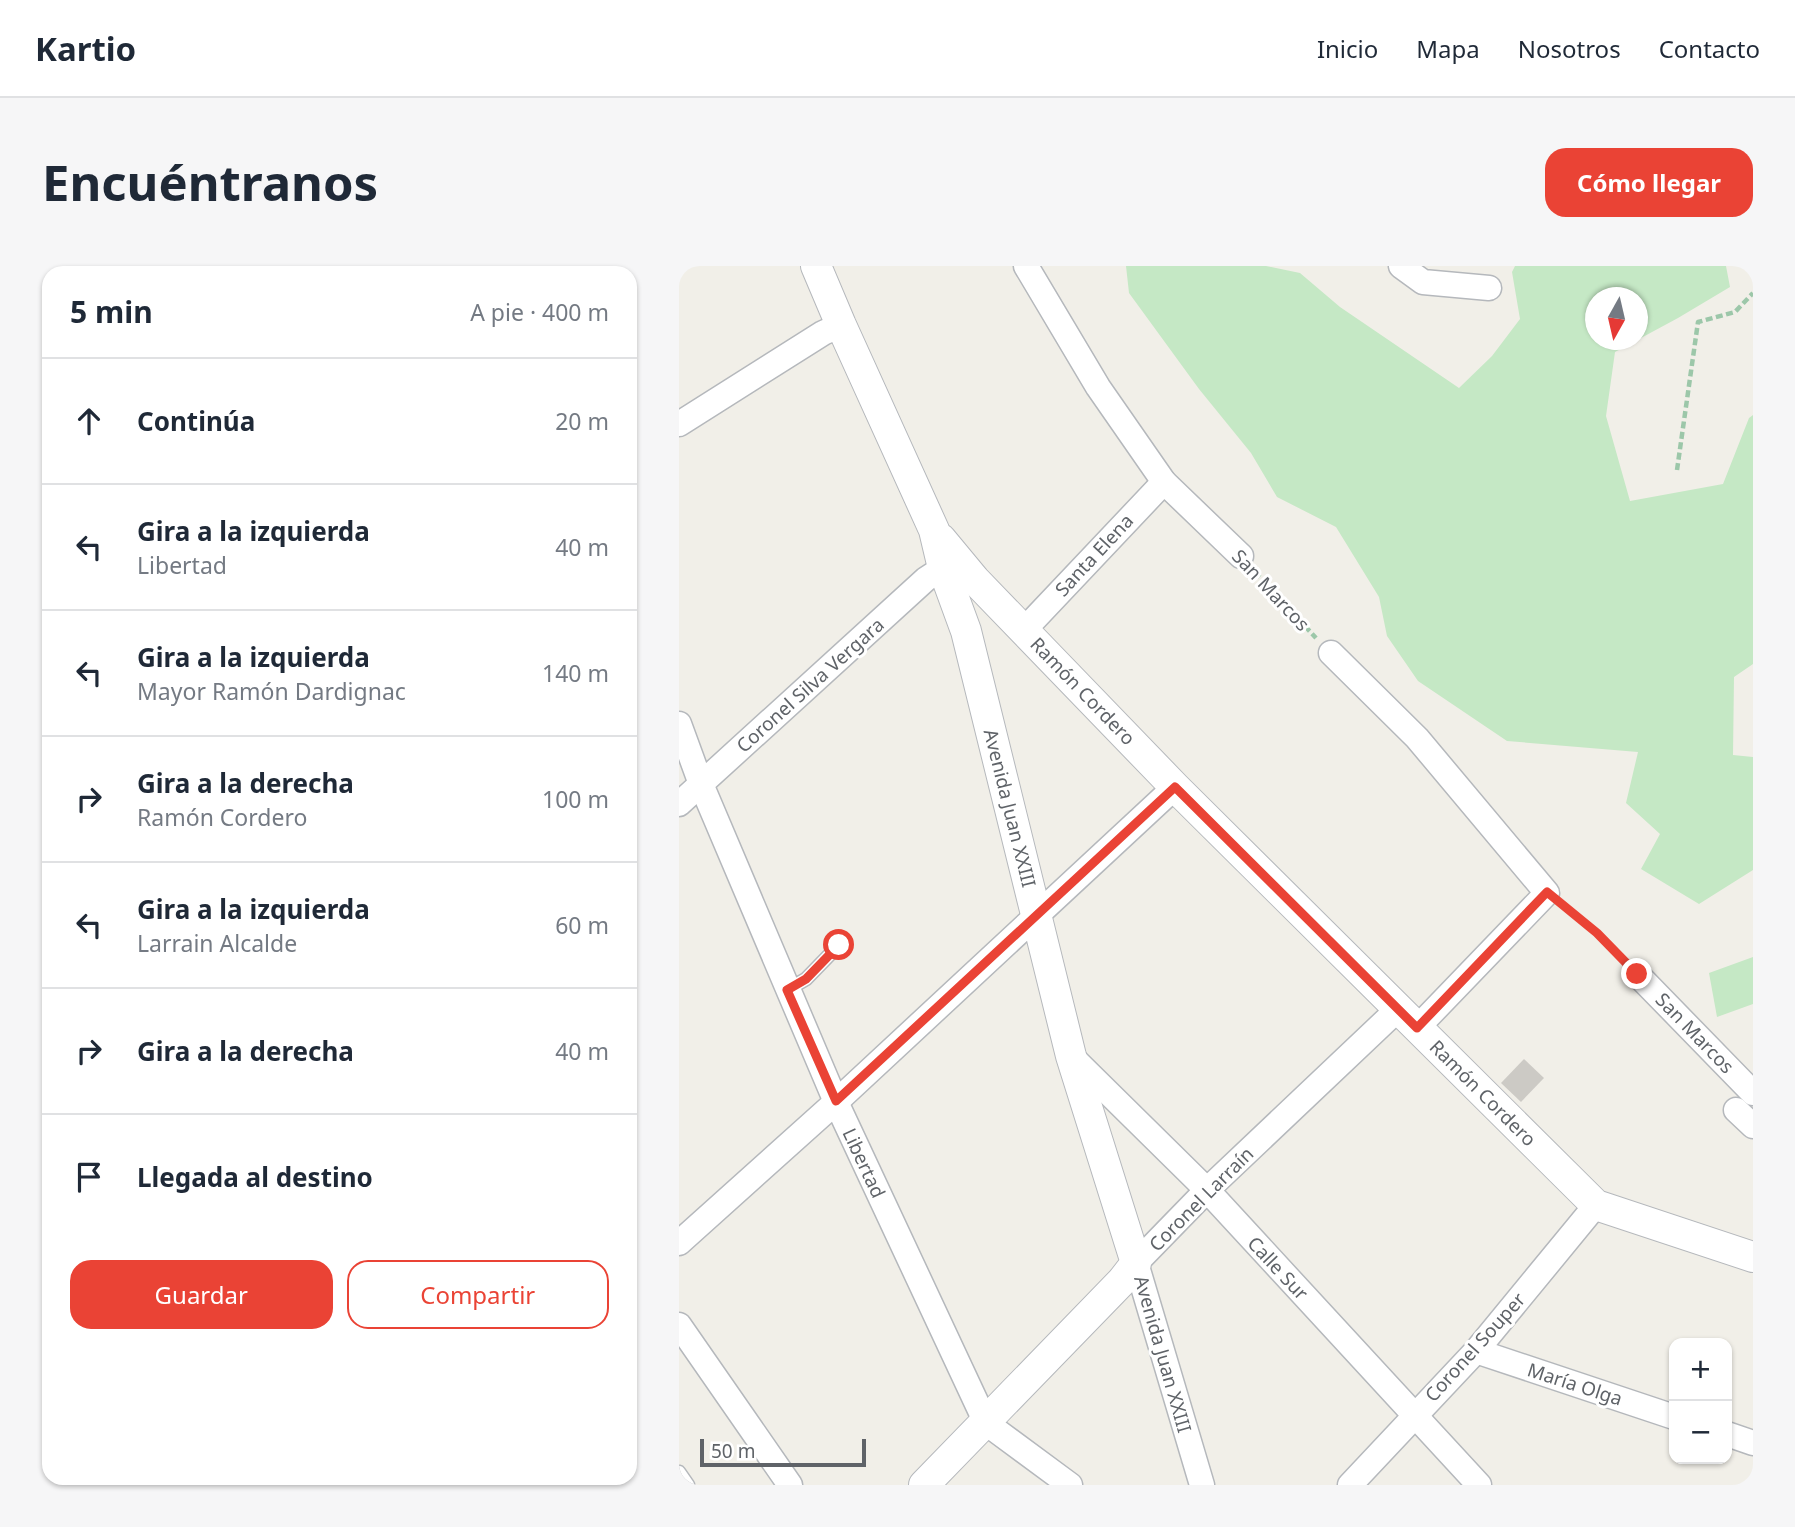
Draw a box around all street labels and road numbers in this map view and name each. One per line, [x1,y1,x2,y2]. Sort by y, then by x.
street label: Santa Elena [1049,508,1139,602]
street label: San Marcos [1226,544,1316,636]
street label: Coronel Silva Vergara [731,612,889,758]
street label: Ramón Cordero [1025,631,1141,751]
street label: Avenida Juan XXIII [978,726,1042,890]
street label: San Marcos [1650,987,1740,1079]
street label: Ramón Cordero [1424,1034,1542,1152]
street label: Libertad [837,1124,891,1202]
street label: Coronel Larraín [1143,1141,1259,1257]
street label: Calle Sur [1242,1231,1314,1306]
street label: Avenida Juan XXIII [1128,1272,1198,1436]
street label: Coronel Souper [1419,1287,1531,1407]
street label: María Olga [1524,1356,1626,1412]

